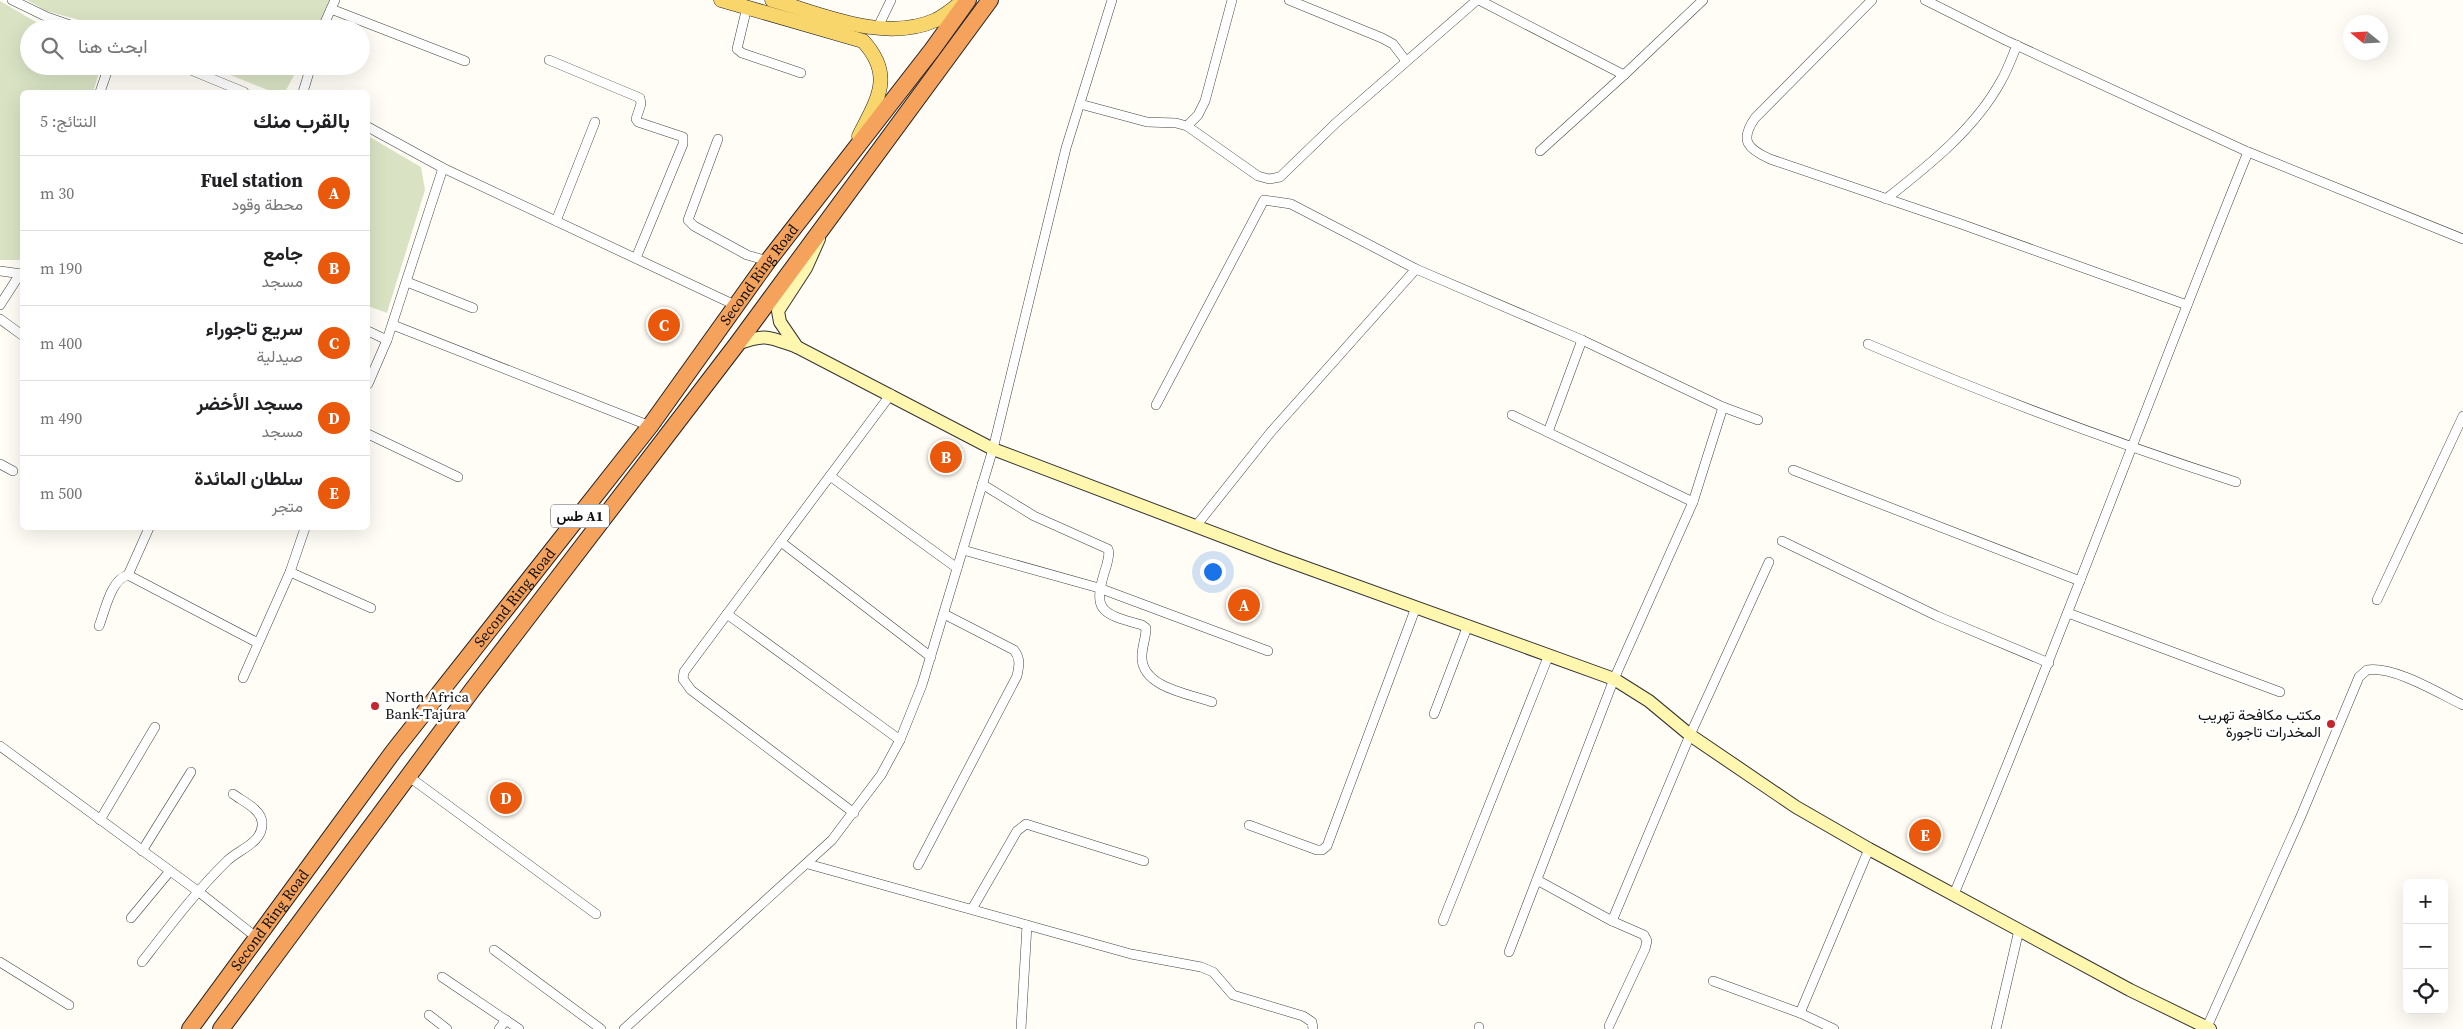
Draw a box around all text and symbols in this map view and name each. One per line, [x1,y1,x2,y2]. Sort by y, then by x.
north arrow [2343,15,2388,60]
search box [20,20,370,75]
text: ابحث هنا [78,33,148,59]
icon: search [38,34,66,62]
text: بالقرب منك [253,106,350,135]
text: النتائج: 5 [40,110,96,132]
text: Fuel station [201,167,303,193]
text: 30 m [40,182,74,204]
text: A [329,182,339,204]
text: محطة وقود [232,193,303,215]
street label: Second Ring Road [714,219,803,329]
text: جامع [263,240,303,266]
text: 190 m [40,257,82,279]
text: B [329,257,339,279]
text: مسجد [262,270,303,292]
pin: C [648,306,680,344]
text: سريع تاجوراء [206,315,303,341]
text: 400 m [40,332,82,354]
text: C [329,332,339,354]
text: صيدلية [257,345,303,367]
text: مسجد الأخضر [196,390,303,416]
text: 490 m [40,407,82,429]
text: D [328,407,340,429]
text: مسجد [262,420,303,442]
pin: B [930,438,962,476]
text: سلطان المائدة [194,465,303,491]
text: 500 m [40,482,82,504]
text: E [329,482,339,504]
text: متجر [272,495,303,517]
road number: طس A1 [551,504,609,528]
street label: Second Ring Road [469,543,560,651]
your location [1200,559,1226,585]
pin: A [1228,586,1260,624]
place label: North Africa Bank-Tajura [385,686,470,724]
marker: North Africa Bank-Tajura [369,700,381,712]
place label: مكتب مكافحة تهريب المخدرات تاجورة [2198,704,2321,742]
marker: مكتب مكافحة تهريب المخدرات تاجورة [2325,718,2337,730]
pin: D [490,779,522,817]
pin: E [1909,816,1941,854]
street label: Second Ring Road [225,865,314,975]
map controls [2403,879,2448,1014]
button: + [2403,879,2448,924]
button: − [2403,924,2448,969]
button: locate [2403,969,2448,1014]

